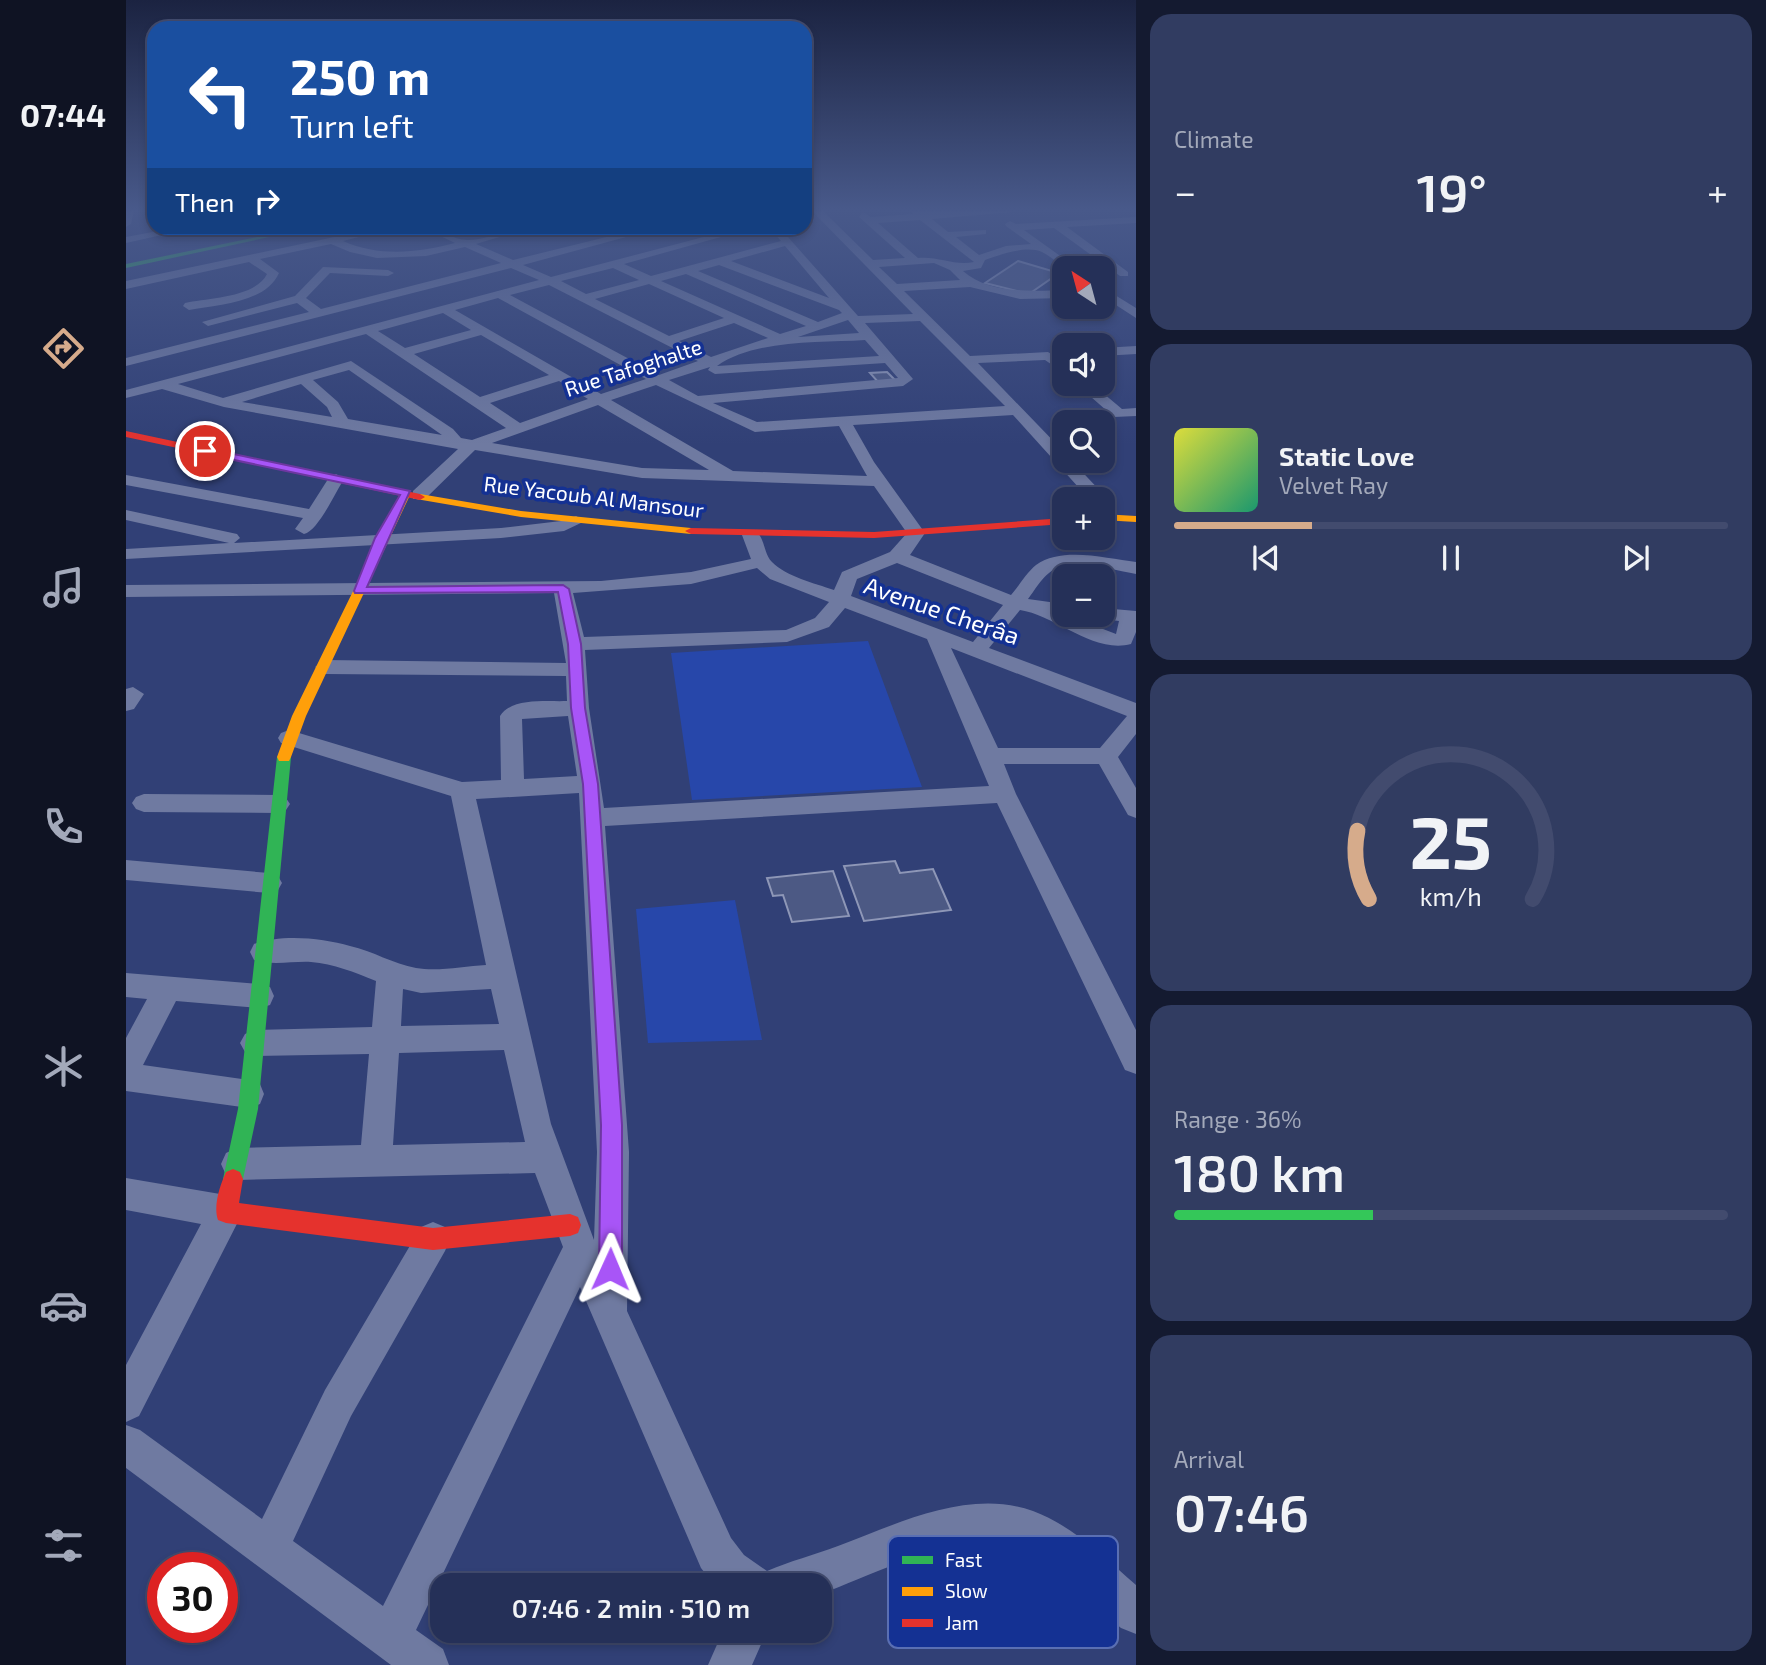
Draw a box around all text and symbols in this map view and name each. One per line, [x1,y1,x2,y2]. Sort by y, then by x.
text: 250 m [290,46,430,105]
icon: left [175,49,266,140]
text: 07:44 [20,95,106,133]
text: Turn left [290,106,414,144]
text: Climate [1174,125,1254,153]
text: 19° [1416,160,1487,222]
text: − [1174,168,1196,214]
text: + [1707,168,1728,214]
icon: right [248,182,286,220]
text: Then [175,186,234,217]
north arrow [1052,256,1115,318]
map controls [1052,256,1115,627]
icon: directions [39,324,88,373]
street label: Rue Tafoghalte [561,333,705,401]
button: sound [1052,333,1115,396]
button: search [1052,410,1115,473]
pin [175,421,235,481]
icon: arrive [186,432,224,470]
text: Static Love [1279,440,1415,471]
street label: Rue Yacoub Al Mansour [483,470,706,522]
text: Velvet Ray [1279,471,1388,499]
button: + [1052,487,1115,550]
icon: previous [1247,539,1285,577]
icon: pause [1432,539,1470,577]
icon: next [1617,539,1655,577]
icon: music [39,563,88,612]
button: − [1052,564,1115,627]
street label: Avenue Cherâa [861,570,1023,650]
text: 25 [1410,796,1492,884]
icon: phone [39,802,88,851]
text: km/h [1420,880,1482,910]
icon: climate [39,1042,88,1091]
text: Range · 36% [1174,1105,1302,1133]
text: 180 km [1174,1140,1345,1202]
position arrow [573,1232,647,1306]
icon: car [39,1281,88,1330]
text: Arrival [1174,1445,1244,1473]
text: 07:46 [1174,1480,1309,1542]
icon: filters [39,1521,88,1570]
legend [888,1536,1118,1648]
text: Fast [945,1548,982,1571]
speed limit sign: 30 [147,1552,238,1643]
text: Slow [945,1579,988,1602]
text: 07:46 · 2 min · 510 m [512,1592,750,1623]
text: Jam [945,1611,979,1634]

